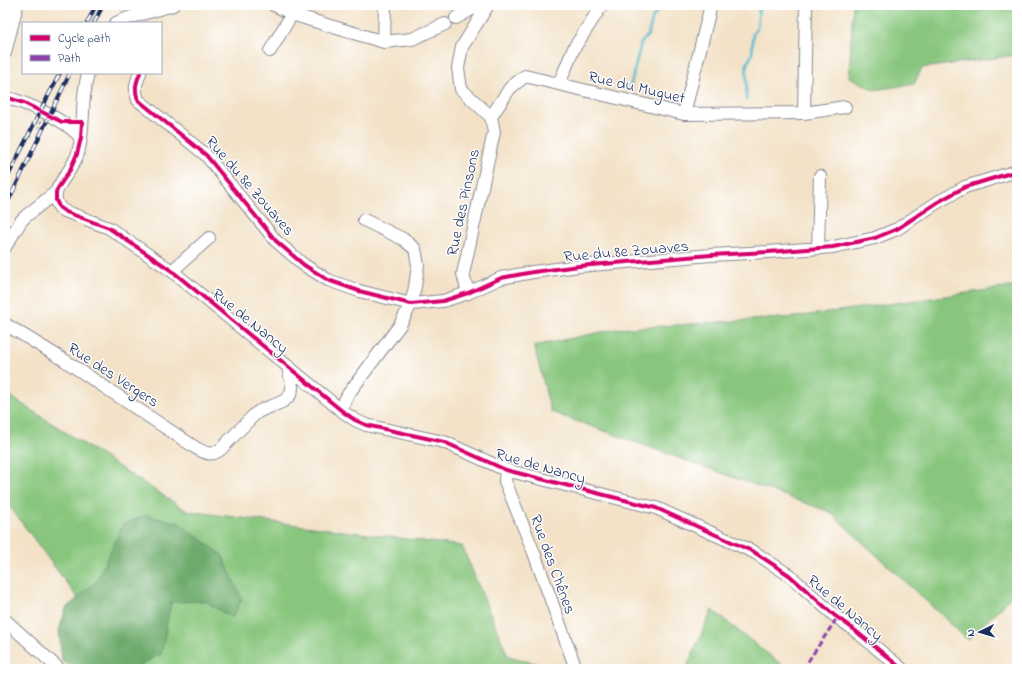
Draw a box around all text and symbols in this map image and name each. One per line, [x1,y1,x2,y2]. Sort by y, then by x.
legend [22,22,162,74]
text: Cycle path [58,30,110,49]
text: Path [58,50,81,68]
street label: Rue du Muguet [586,65,688,111]
street label: Rue du 8e Zouaves [199,131,300,242]
street label: Rue des Pinsons [441,147,487,258]
street label: Rue du 8e Zouaves [563,235,690,269]
street label: Rue de Nancy [206,283,293,360]
street label: Rue des Vergers [63,337,163,414]
street label: Rue de Nancy [493,443,588,491]
street label: Rue des Chênes [523,512,581,618]
street label: Rue de Nancy [802,570,888,648]
north arrow [960,612,1000,652]
text: N [963,628,979,637]

